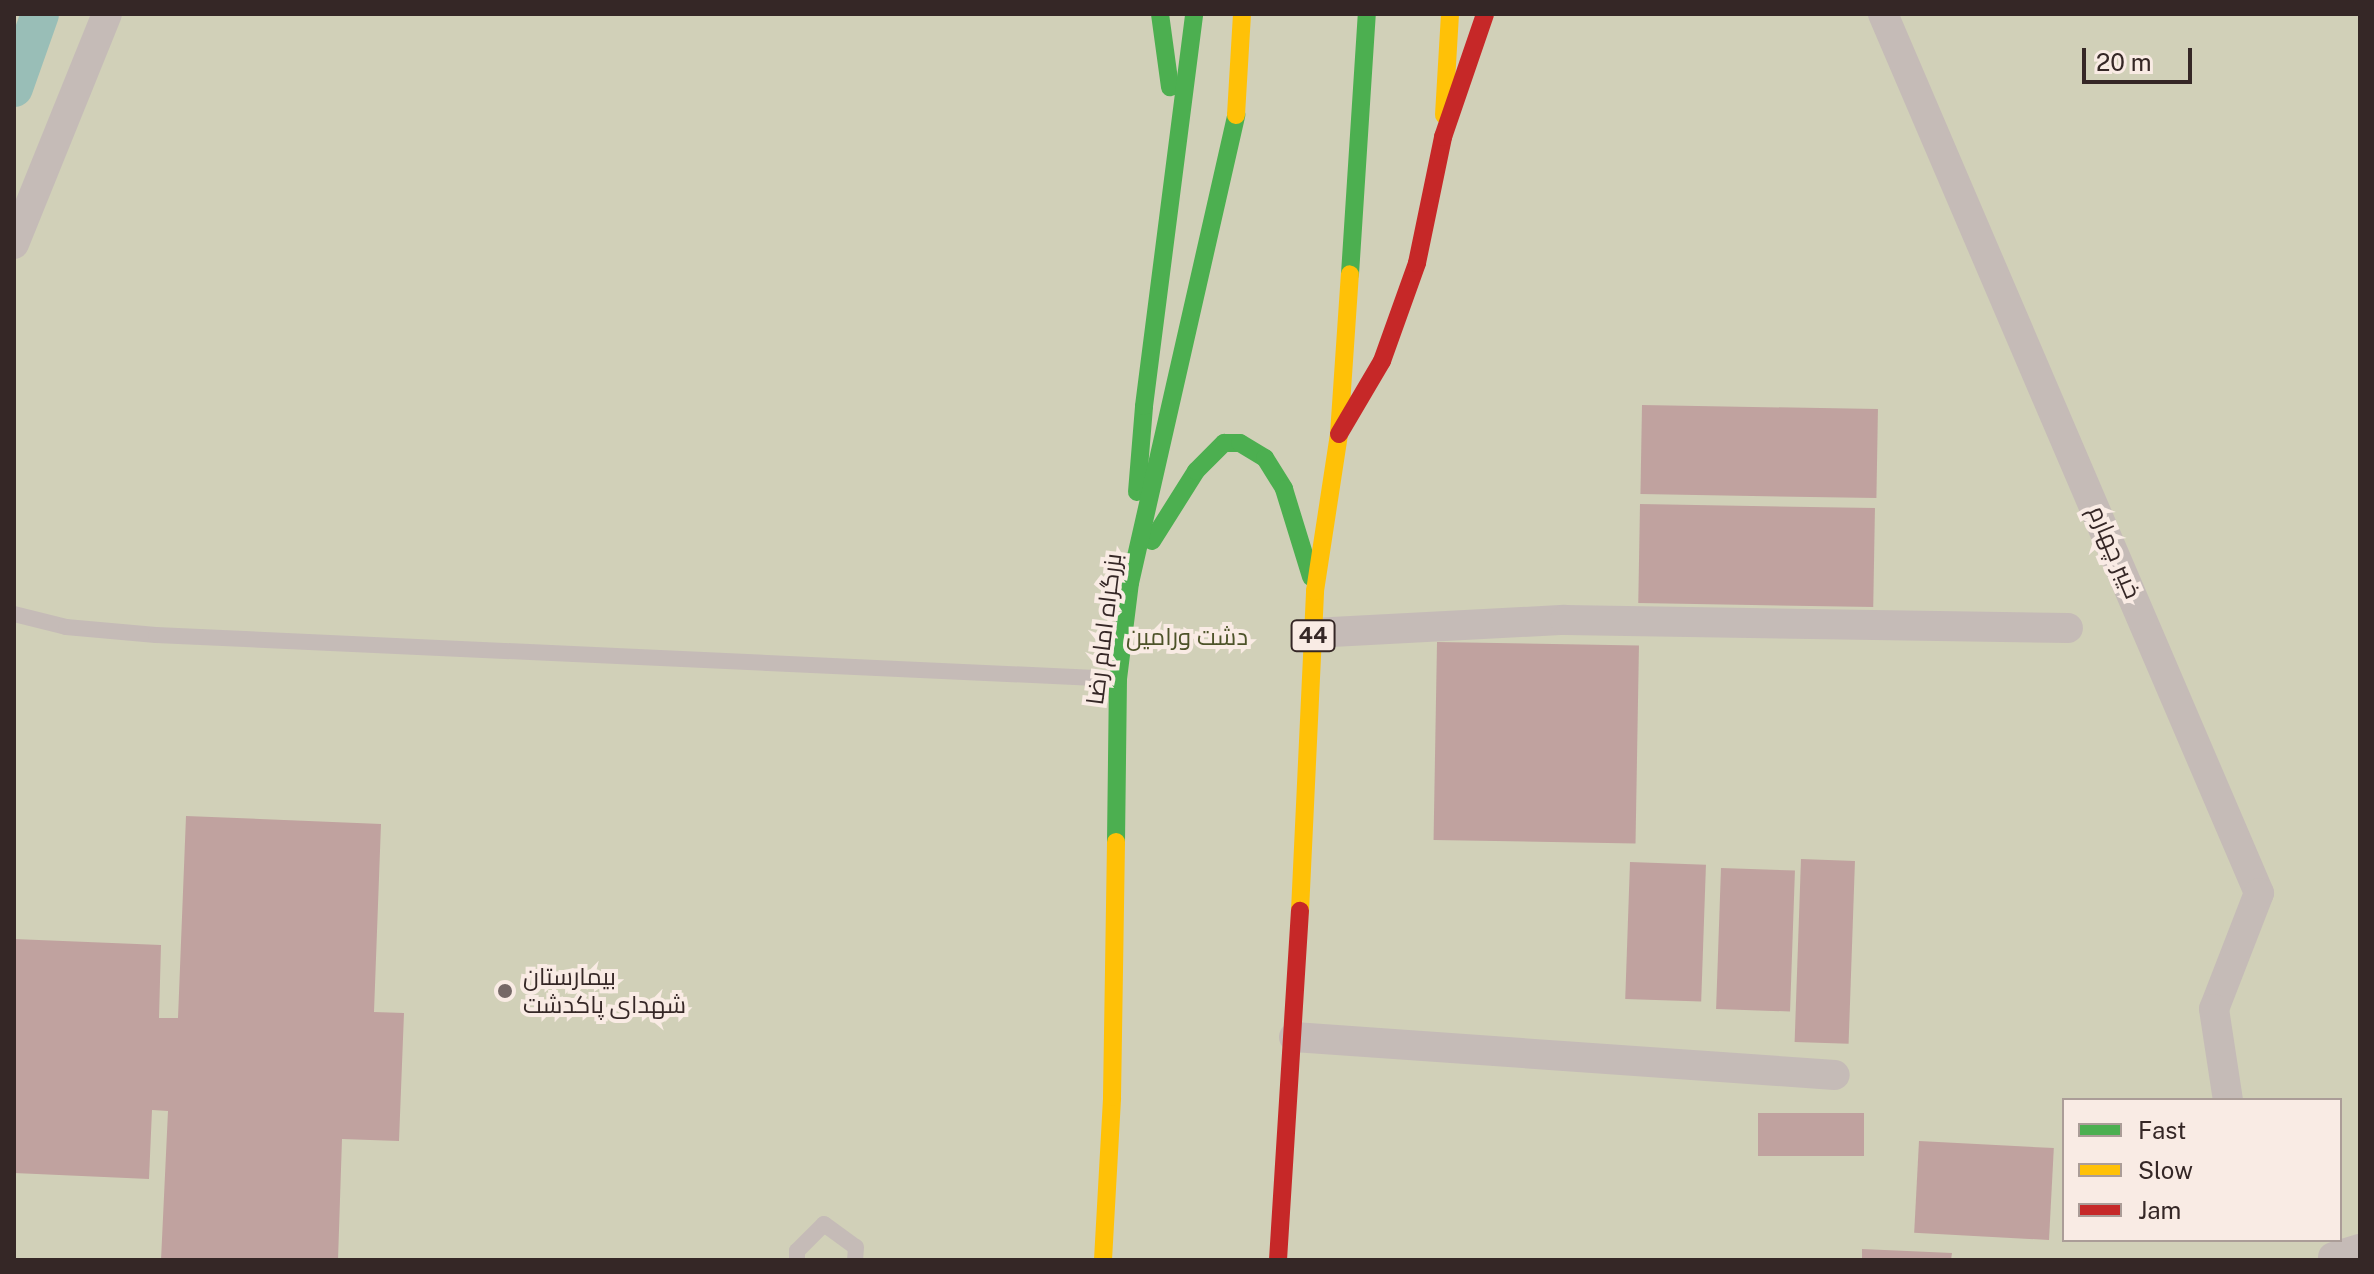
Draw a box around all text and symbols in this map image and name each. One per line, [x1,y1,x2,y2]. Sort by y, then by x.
scale bar [2086,32,2196,82]
text: 20 m [2096,48,2152,76]
street label: خیبر چهارم [2083,501,2147,603]
street label: بزرگراه امام رضا [1080,552,1128,706]
road number: 44 [1289,618,1337,654]
park label: دشت ورامین [1126,623,1248,651]
place label: بیمارستان شهدای پاکدشت [523,963,686,1019]
marker: بیمارستان شهدای پاکدشت [494,980,516,1002]
legend [2062,1098,2342,1242]
text: Fast [2138,1116,2186,1144]
text: Slow [2138,1156,2193,1184]
text: Jam [2138,1196,2181,1224]

